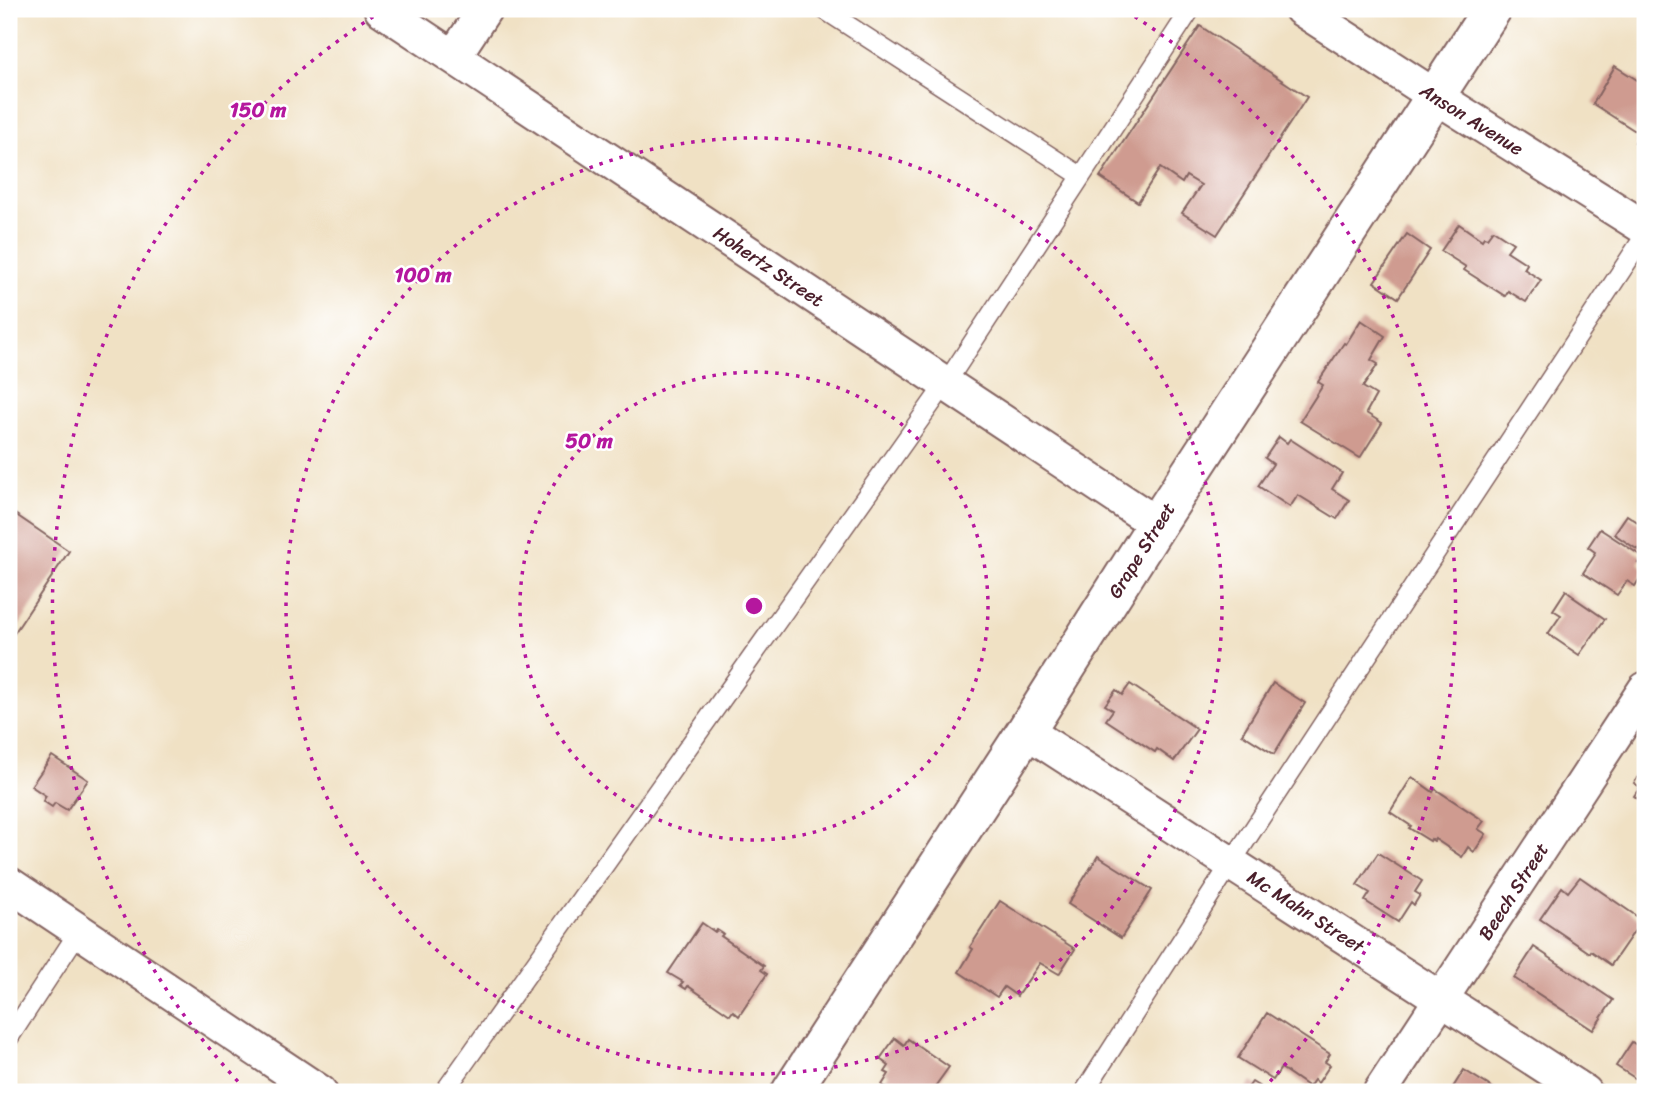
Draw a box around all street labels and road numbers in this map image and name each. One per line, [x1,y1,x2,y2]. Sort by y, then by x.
street label: Anson Avenue [1412,74,1530,165]
street label: Hohertz Street [706,217,831,316]
street label: Grape Street [1099,496,1184,605]
street label: Beech Street [1469,836,1558,947]
street label: Mc Mahn Street [1240,861,1372,963]

